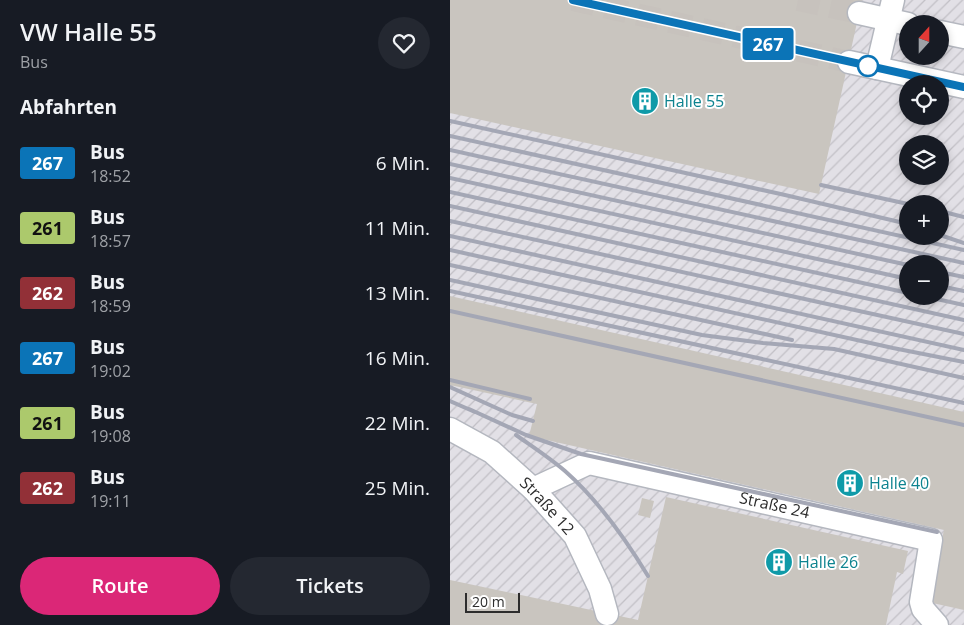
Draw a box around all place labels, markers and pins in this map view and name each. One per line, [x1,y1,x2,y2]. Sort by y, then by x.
unlabelled marker [857,55,879,77]
building icon: Halle 55 [630,86,660,116]
place label: Halle 55 [664,90,724,112]
building icon: Halle 40 [835,468,865,498]
place label: Halle 40 [869,472,929,494]
building icon: Halle 26 [764,547,794,577]
place label: Halle 26 [798,551,858,573]

